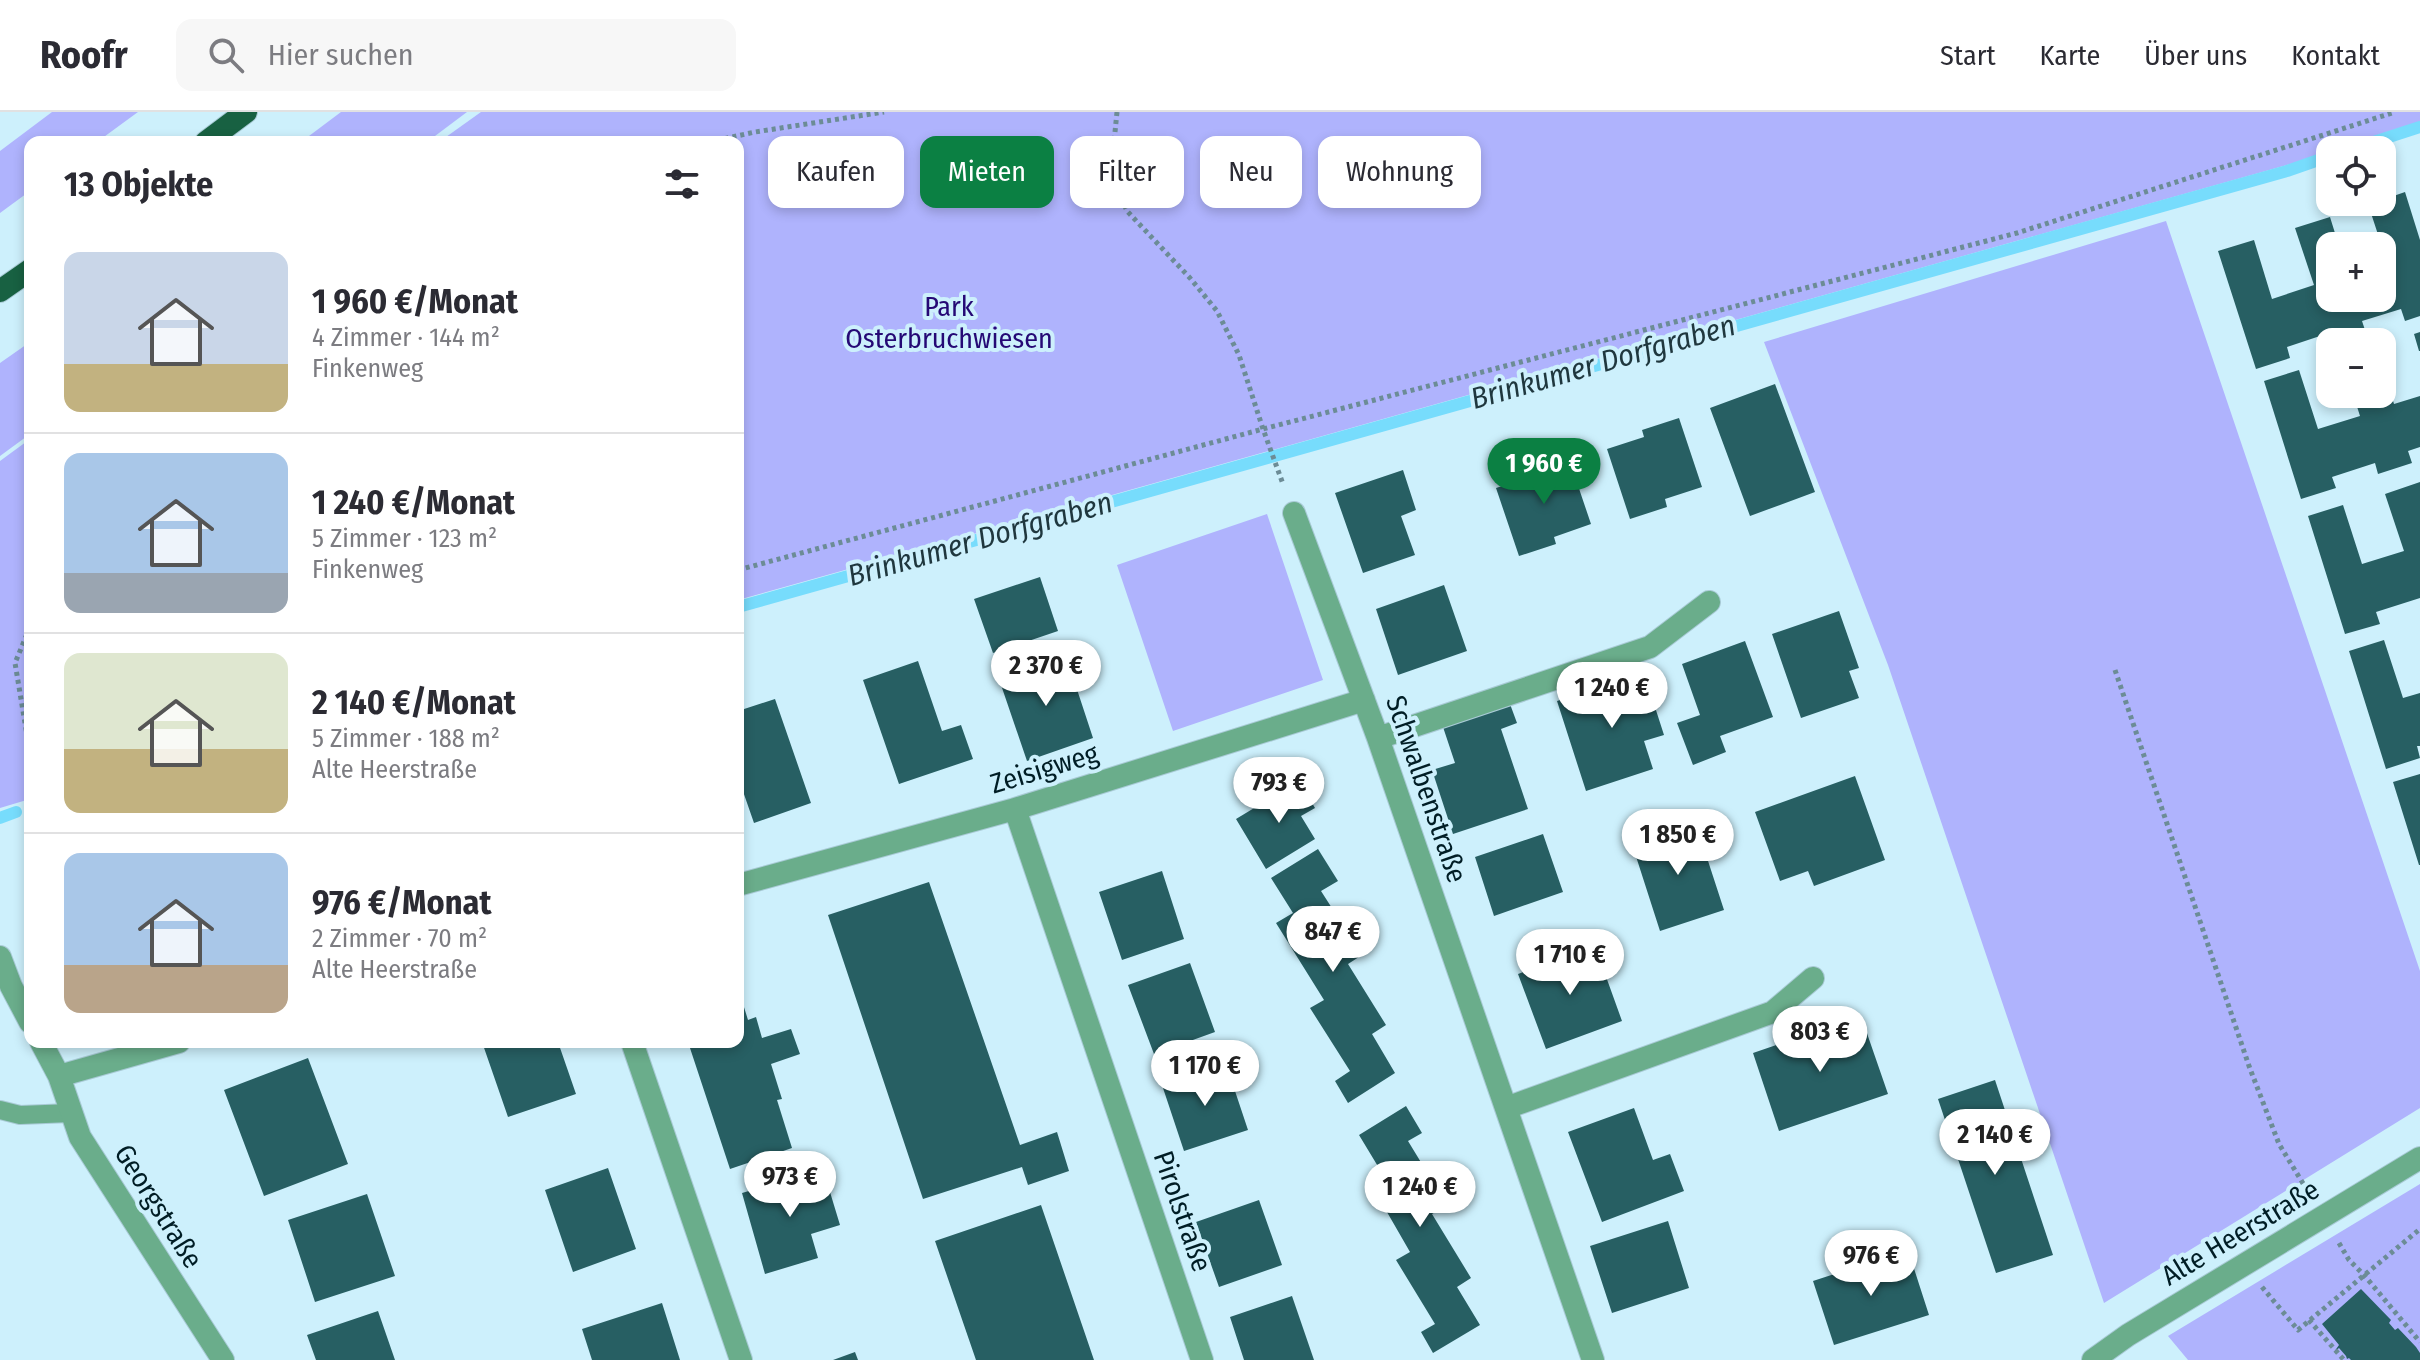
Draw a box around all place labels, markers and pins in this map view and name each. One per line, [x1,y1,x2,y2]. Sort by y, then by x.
pin: 1 960 € [1470,438,1618,506]
pin: 2 370 € [972,640,1120,708]
pin: 1 240 € [1538,662,1686,730]
pin: 793 € [1223,757,1335,825]
pin: 1 850 € [1604,809,1752,877]
pin: 847 € [1277,906,1389,974]
pin: 1 710 € [1496,929,1644,997]
pin: 803 € [1764,1006,1876,1074]
pin: 1 170 € [1131,1040,1279,1108]
pin: 2 140 € [1921,1109,2069,1177]
pin: 973 € [734,1151,846,1219]
pin: 1 240 € [1346,1161,1494,1229]
pin: 976 € [1815,1230,1927,1298]

